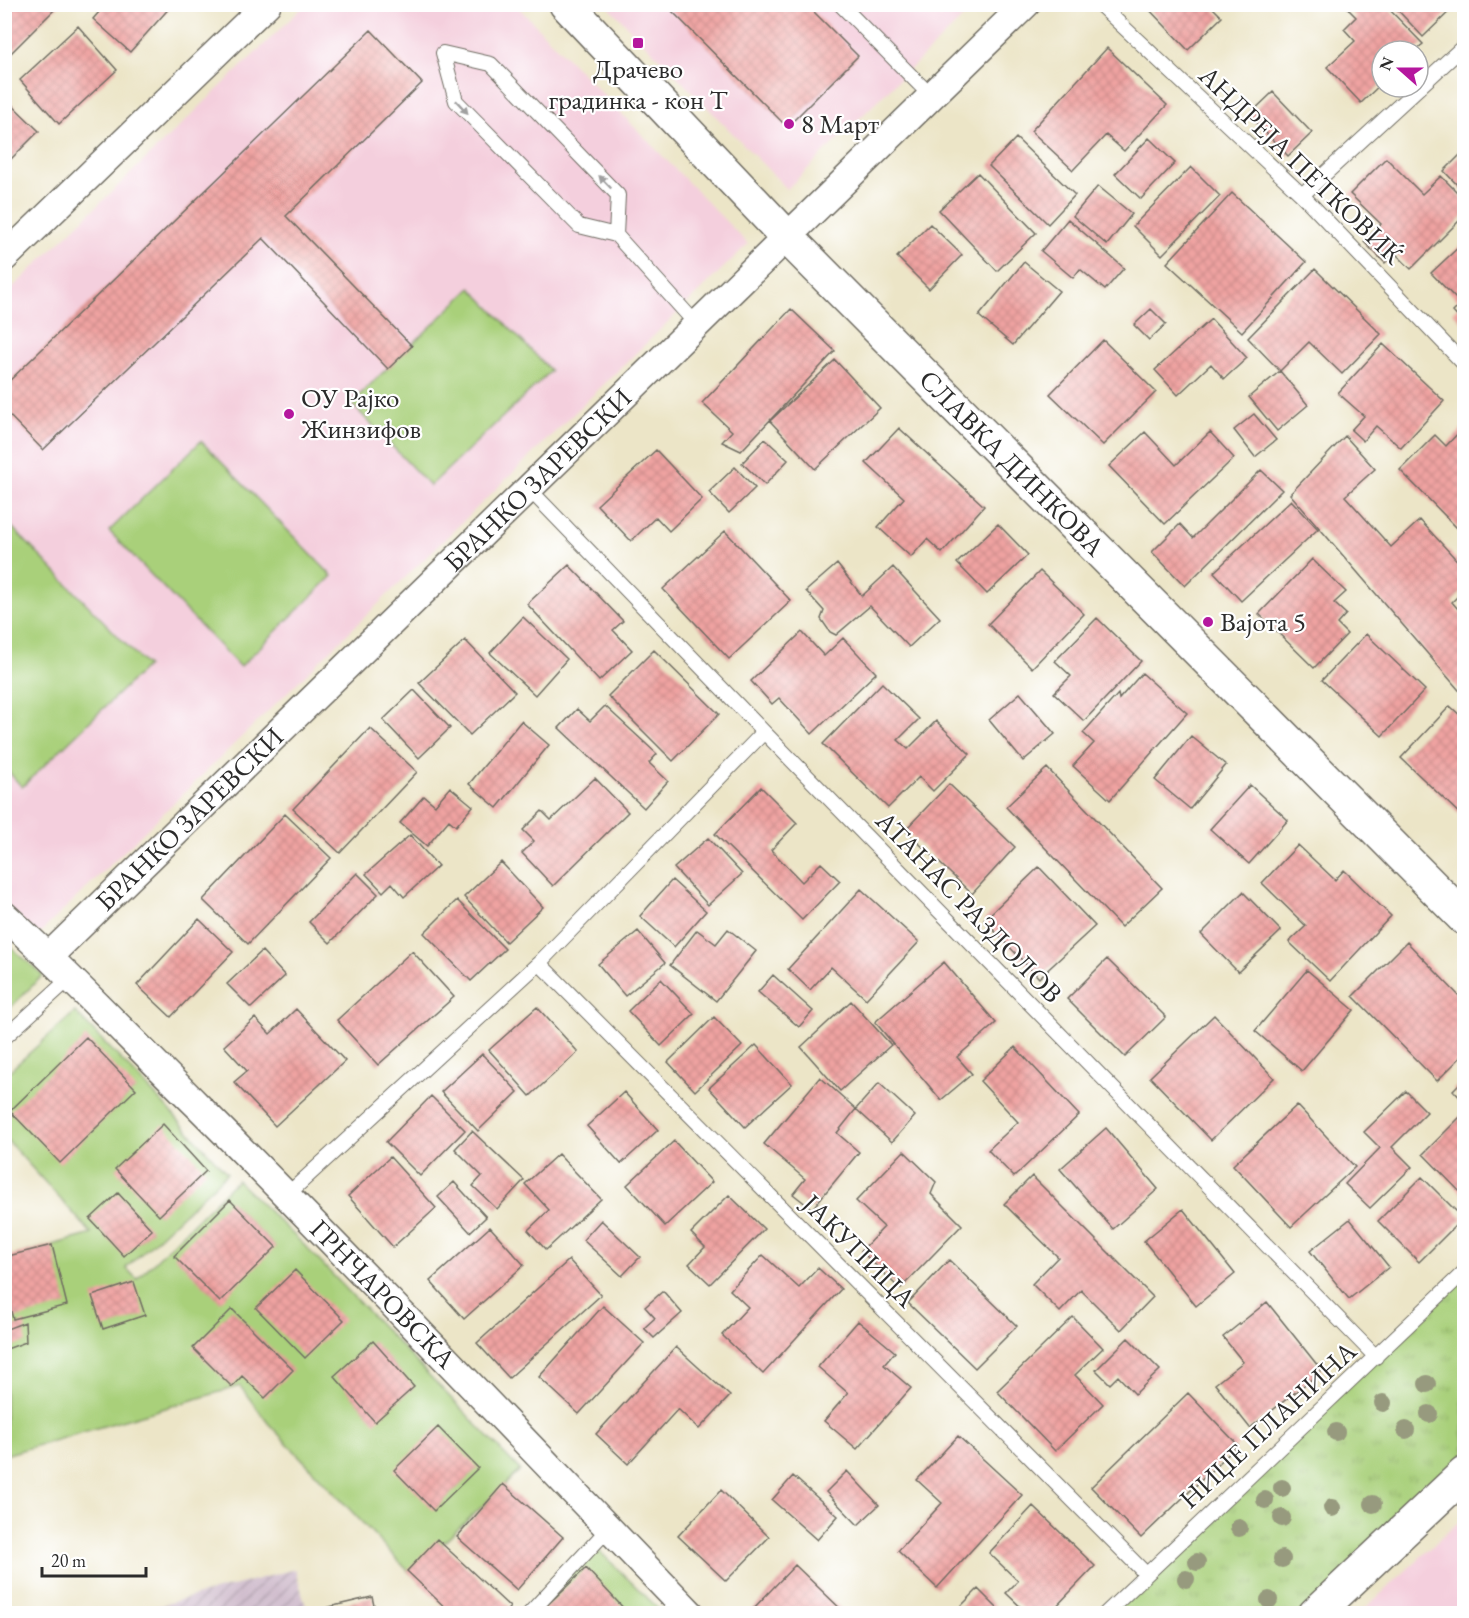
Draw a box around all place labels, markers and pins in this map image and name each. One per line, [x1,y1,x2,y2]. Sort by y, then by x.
marker: Драчево градинка - кон Т [631,36,645,50]
place label: Драчево градинка - кон Т [548,51,728,117]
place label: 8 Март [801,106,879,141]
marker: 8 Март [782,117,796,131]
place label: ОУ Рајко Жинзифов [300,380,421,446]
marker: ОУ Рајко Жинзифов [282,407,296,421]
place label: Вајота 5 [1220,604,1306,639]
marker: Вајота 5 [1201,615,1215,629]

